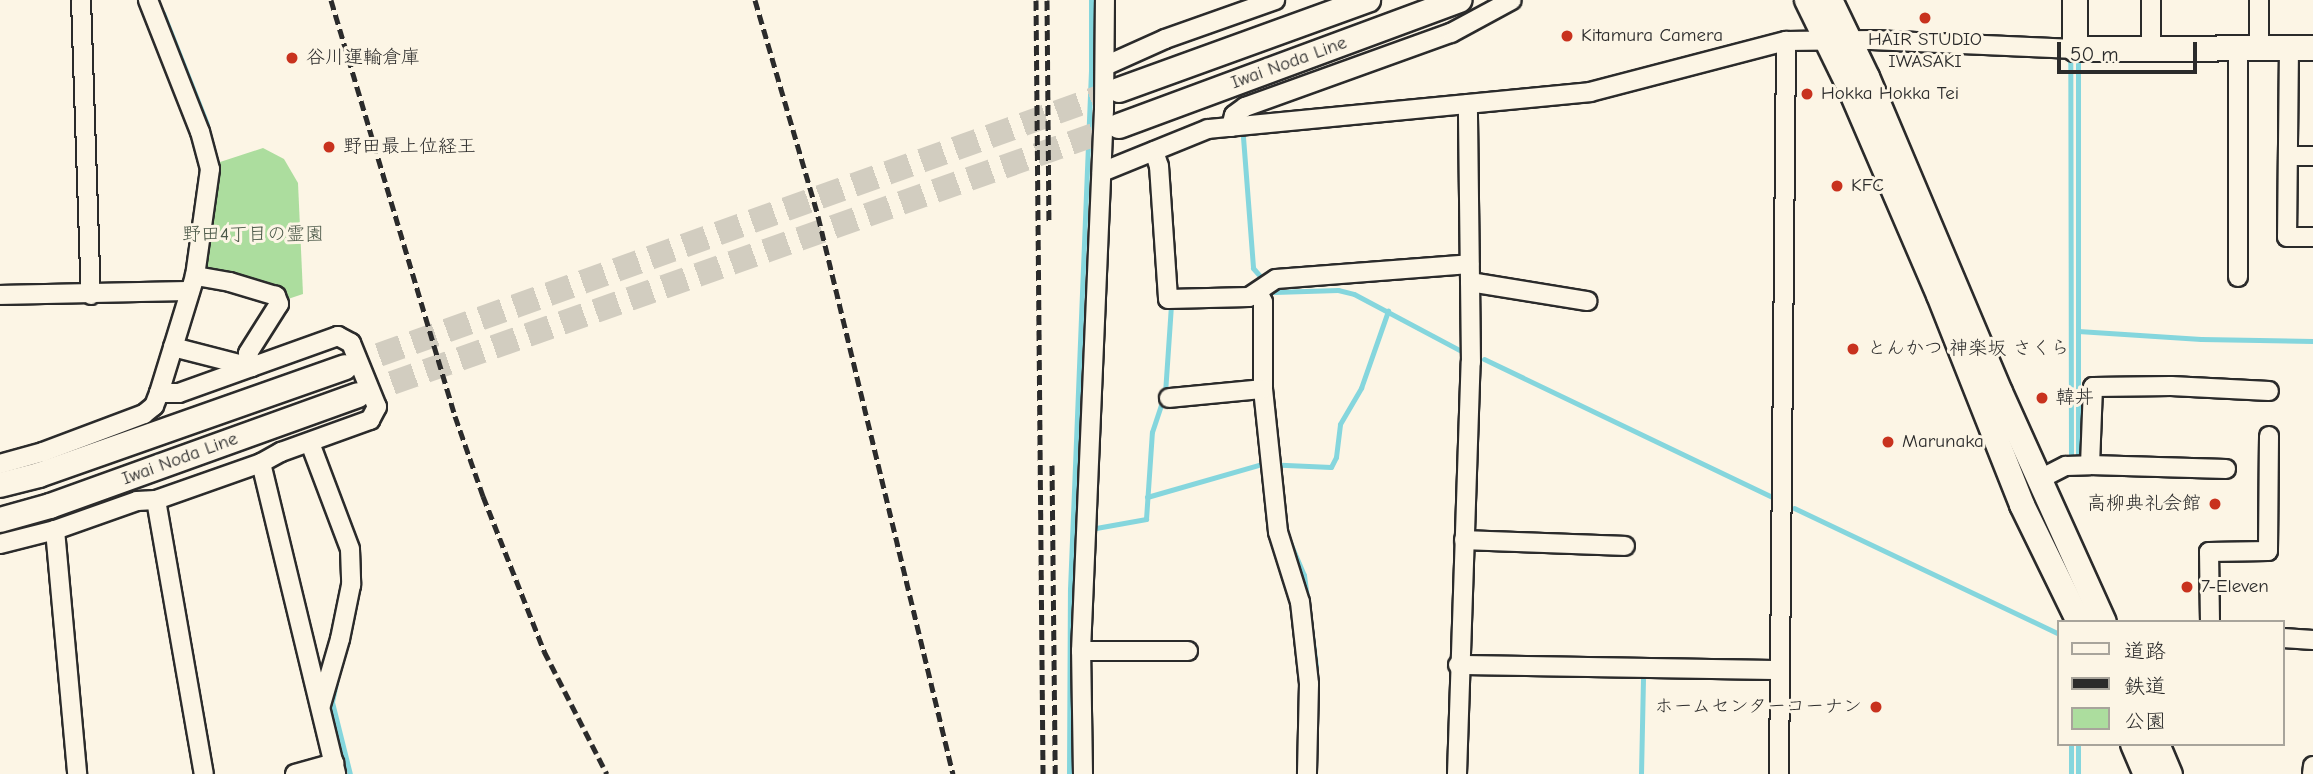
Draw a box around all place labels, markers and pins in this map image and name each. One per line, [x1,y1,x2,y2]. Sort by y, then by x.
marker: HAIR STUDIO IWASAKI [1917,10,1933,26]
place label: Kitamura Camera [1581,25,1723,47]
marker: Kitamura Camera [1559,28,1575,44]
place label: HAIR STUDIO IWASAKI [1868,29,1982,73]
place label: 谷川運輸倉庫 [306,47,420,69]
marker: 谷川運輸倉庫 [284,50,300,66]
place label: Hokka Hokka Tei [1821,83,1959,105]
marker: Hokka Hokka Tei [1799,86,1815,102]
place label: 野田最上位経王 [343,136,476,158]
marker: 野田最上位経王 [321,139,337,155]
place label: KFC [1851,175,1884,197]
marker: KFC [1829,178,1845,194]
place label: とんかつ 神楽坂 さくら [1867,338,2070,360]
marker: とんかつ 神楽坂 さくら [1845,341,1861,357]
place label: 韓丼 [2056,387,2094,409]
marker: 韓丼 [2034,390,2050,406]
place label: Marunaka [1902,431,1984,453]
marker: Marunaka [1880,434,1896,450]
place label: 高柳典礼会館 [2087,493,2201,515]
marker: 高柳典礼会館 [2207,496,2223,512]
place label: 7-Eleven [2201,576,2269,598]
marker: 7-Eleven [2179,579,2195,595]
place label: ホームセンターコーナン [1653,696,1862,718]
marker: ホームセンターコーナン [1868,699,1884,715]

